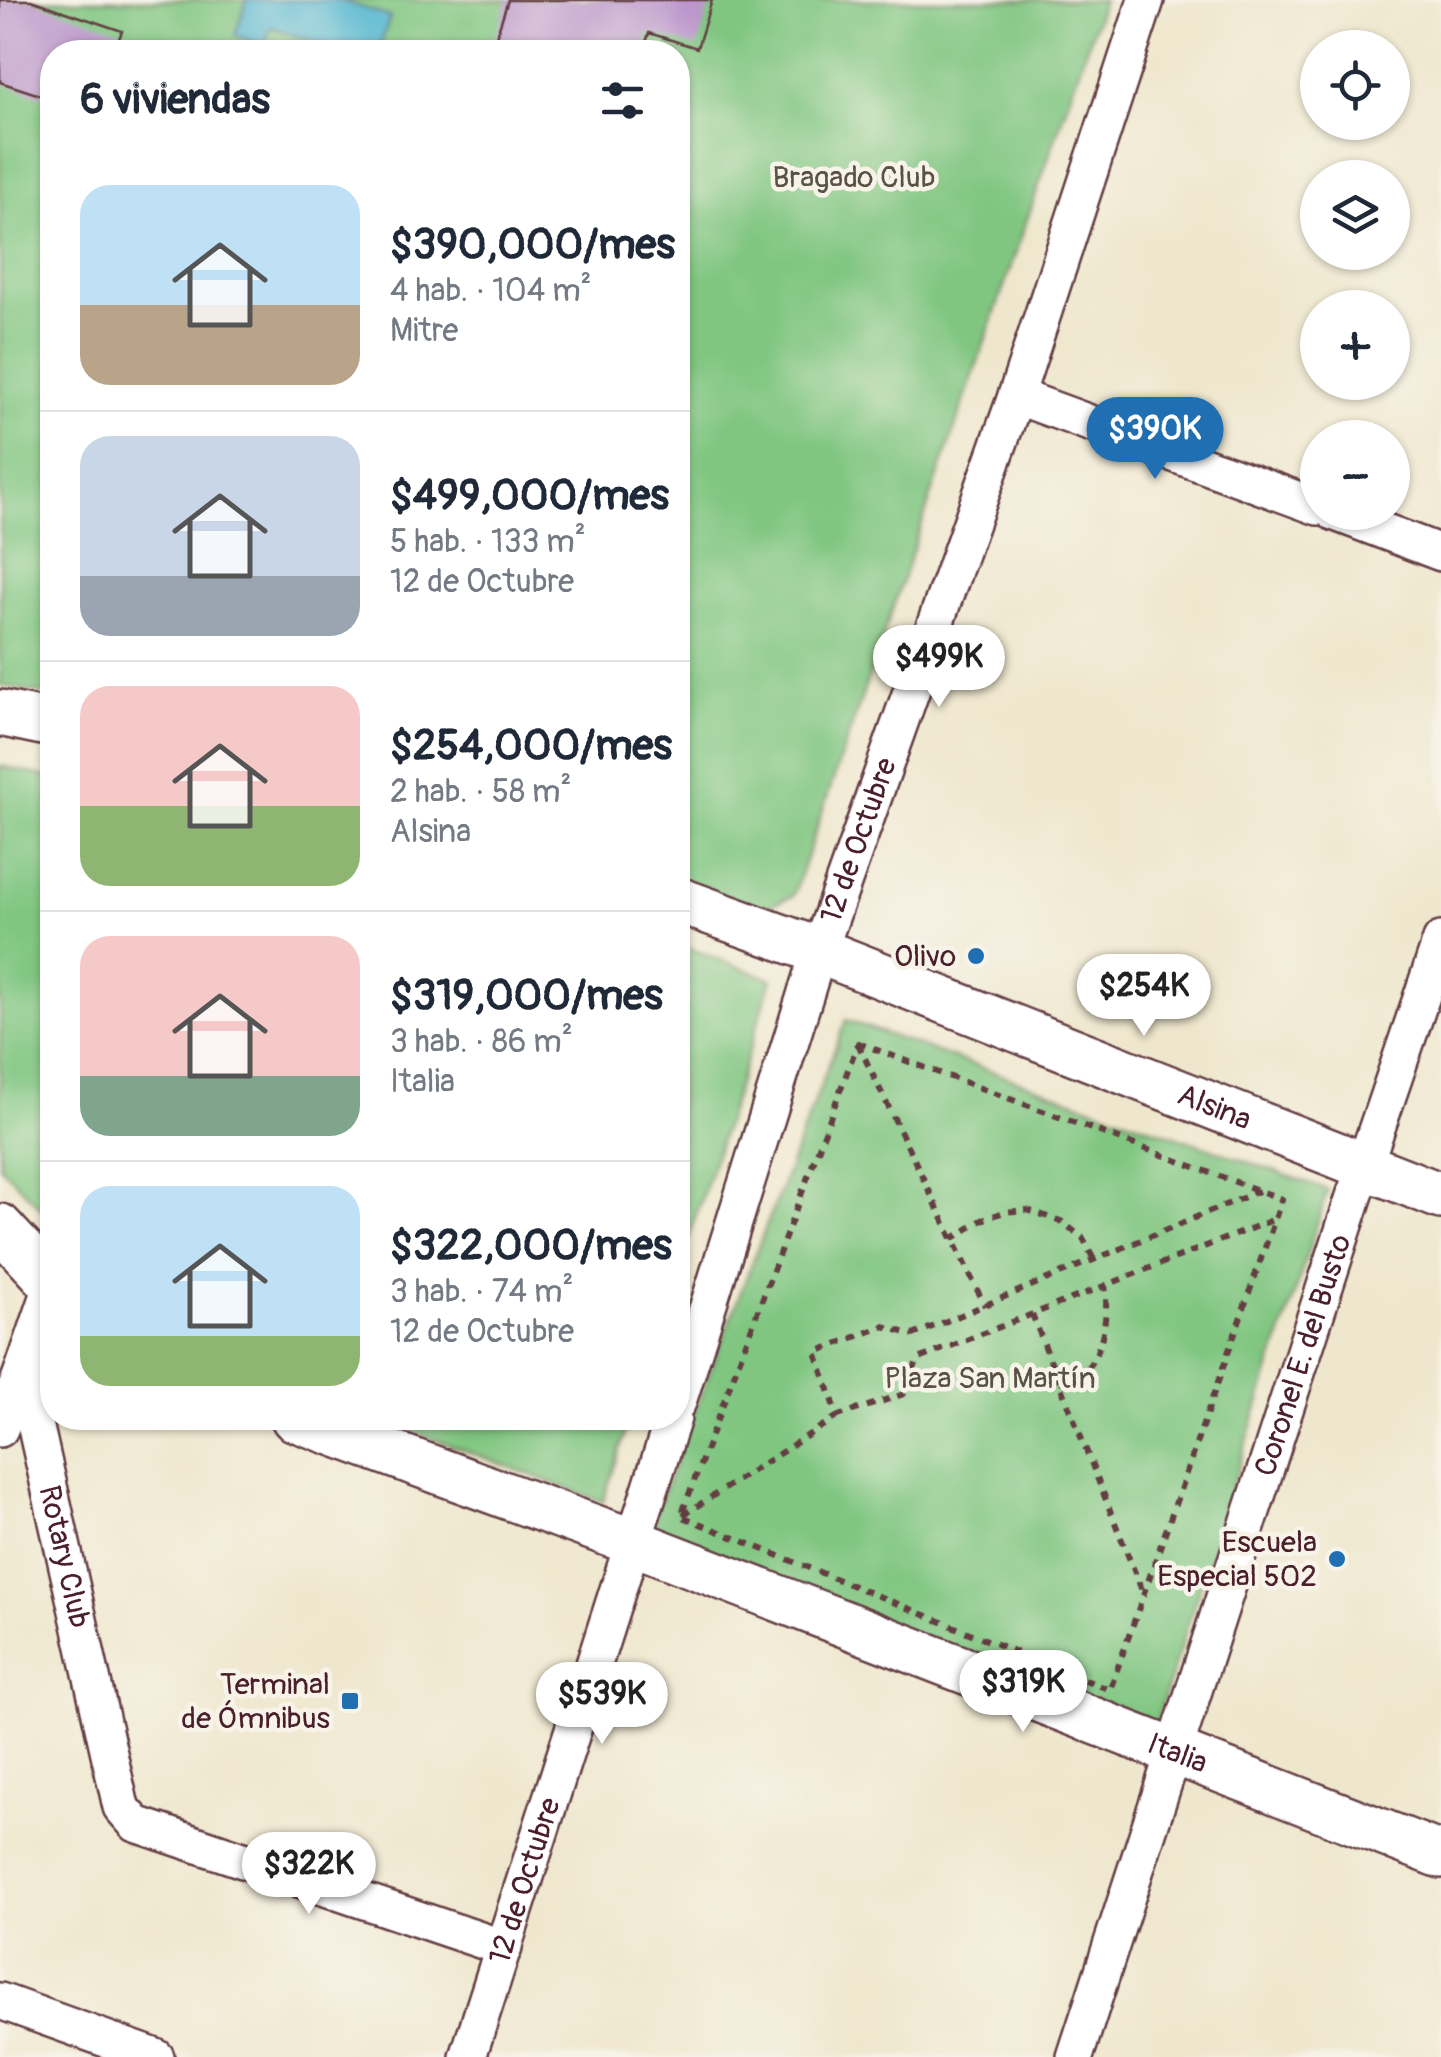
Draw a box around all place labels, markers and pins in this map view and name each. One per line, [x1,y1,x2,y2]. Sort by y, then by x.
pin: $390K [1085,397,1225,482]
pin: $499K [869,625,1009,710]
place label: Olivo [894,938,956,975]
marker: Olivo [965,945,987,967]
pin: $254K [1074,954,1214,1039]
place label: Escuela Especial 502 [1157,1524,1317,1595]
marker: Escuela Especial 502 [1326,1548,1348,1570]
pin: $319K [953,1650,1093,1735]
pin: $539K [532,1662,672,1747]
place label: Terminal de Ómnibus [181,1666,330,1737]
marker: Terminal de Ómnibus [339,1690,361,1712]
pin: $322K [239,1832,379,1917]

